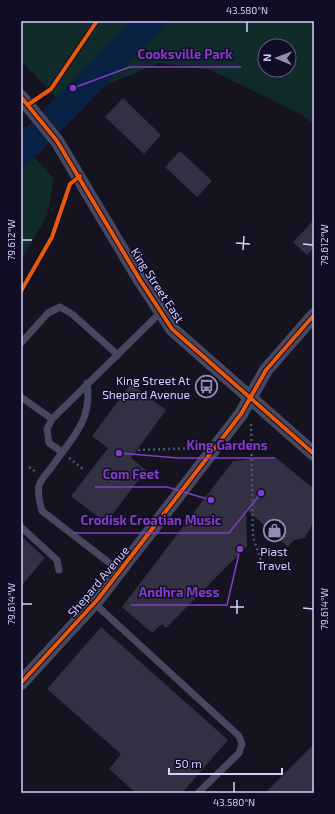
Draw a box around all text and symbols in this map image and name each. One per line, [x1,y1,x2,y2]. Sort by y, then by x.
text: 43.580°N [226,4,268,16]
north arrow [257,38,297,78]
callout: Cooksville Park [130,42,241,67]
text: Cooksville Park [138,46,233,62]
text: N [260,54,273,62]
text: 79.612°W [5,219,17,261]
text: 79.612°W [318,224,330,266]
street label: King Street East [129,245,188,325]
place label: King Street At Shepard Avenue [102,373,190,401]
bus stop icon: King Street At Shepard Avenue [193,374,219,400]
callout: King Gardens [178,433,275,458]
text: King Gardens [186,437,268,453]
callout: Com Feet [95,462,167,487]
text: Com Feet [103,466,160,482]
callout: Crodisk Croatian Music [73,508,229,533]
text: Crodisk Croatian Music [81,512,222,528]
shop icon: Piast Travel [261,517,287,543]
street label: Shepard Avenue [64,543,132,619]
place label: Piast Travel [257,544,291,572]
callout: Andhra Mess [131,580,227,605]
text: 79.614°W [5,582,17,625]
text: Andhra Mess [139,584,219,600]
text: 79.614°W [318,587,330,630]
scale bar [169,750,282,776]
text: 50 m [175,756,202,770]
text: 43.580°N [213,796,255,808]

